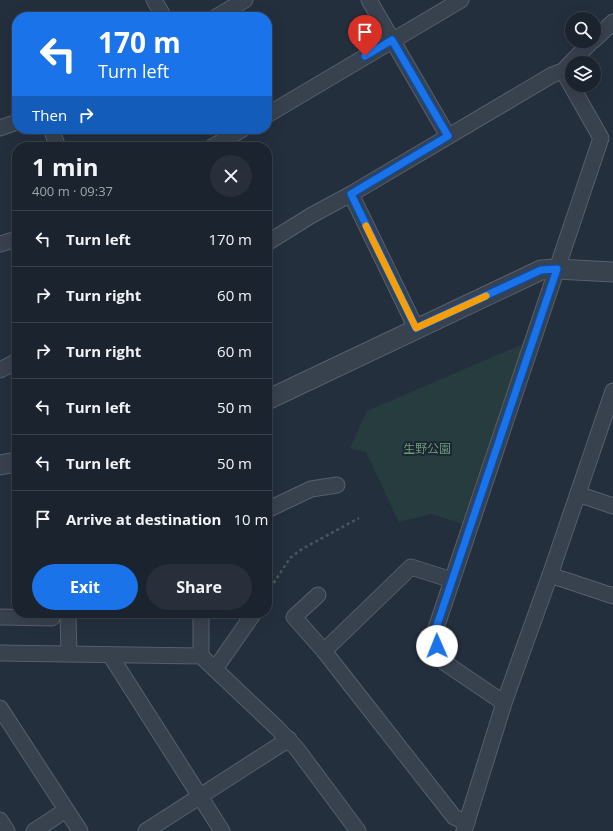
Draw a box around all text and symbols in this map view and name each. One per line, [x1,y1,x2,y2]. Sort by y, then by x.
map controls [565,12,601,92]
button: search [565,12,601,48]
pin [348,15,382,56]
icon: arrive [354,21,376,43]
text: 170 m [98,23,181,61]
icon: left [32,28,84,80]
button: layers [565,56,601,92]
text: Turn left [98,59,169,83]
icon: right [75,104,97,126]
text: Then [32,105,67,125]
text: 1 min [32,150,99,183]
button: close [210,155,252,197]
text: 400 m · 09:37 [32,182,113,200]
icon: left [32,228,54,250]
text: Turn left [66,229,131,249]
text: 170 m [208,229,252,249]
icon: right [32,284,54,306]
text: Turn right [66,285,141,305]
text: 60 m [217,285,252,305]
icon: right [32,340,54,362]
text: Turn right [66,341,141,361]
text: 60 m [217,341,252,361]
icon: left [32,396,54,418]
text: Turn left [66,397,131,417]
text: 50 m [217,397,252,417]
park label: 生野公園 [403,440,451,457]
icon: left [32,452,54,474]
text: Turn left [66,453,131,473]
text: 50 m [217,453,252,473]
icon: arrive [32,508,54,530]
text: Arrive at destination [66,509,221,529]
text: 10 m [233,509,268,529]
button: Exit [32,564,138,610]
button: Share [146,564,252,610]
position arrow [416,625,458,667]

